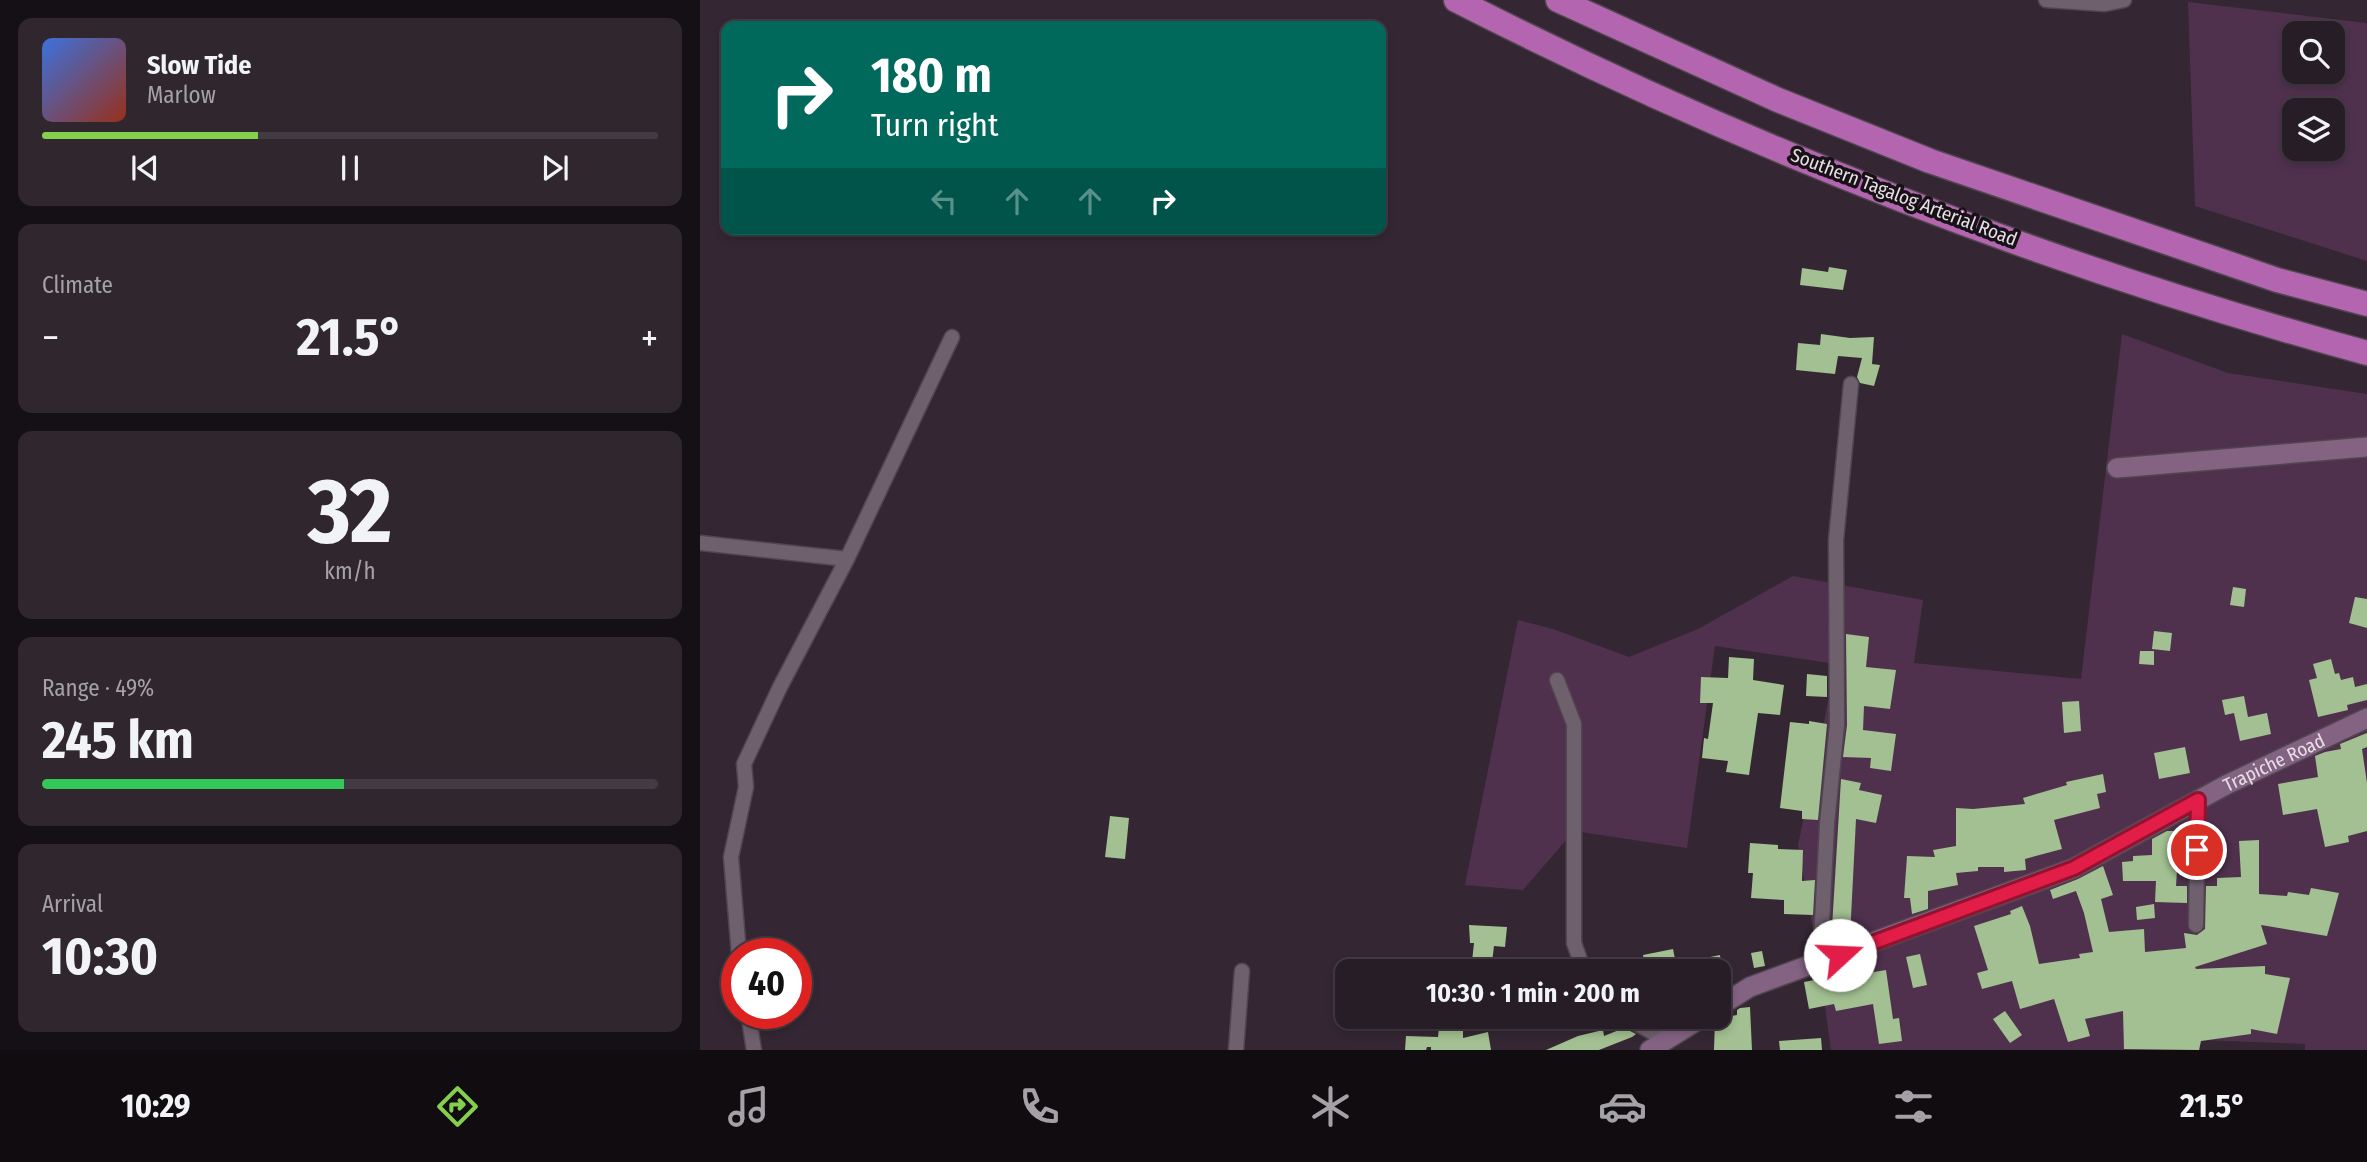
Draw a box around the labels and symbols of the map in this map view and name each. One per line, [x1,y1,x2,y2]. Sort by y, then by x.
street label: Southern Tagalog Arterial Road [1788,143,2020,251]
street label: Trapiche Road [2219,728,2328,796]
pin [2167,820,2227,880]
position arrow [1803,918,1877,992]
speed limit sign: 40 [721,938,812,1029]

